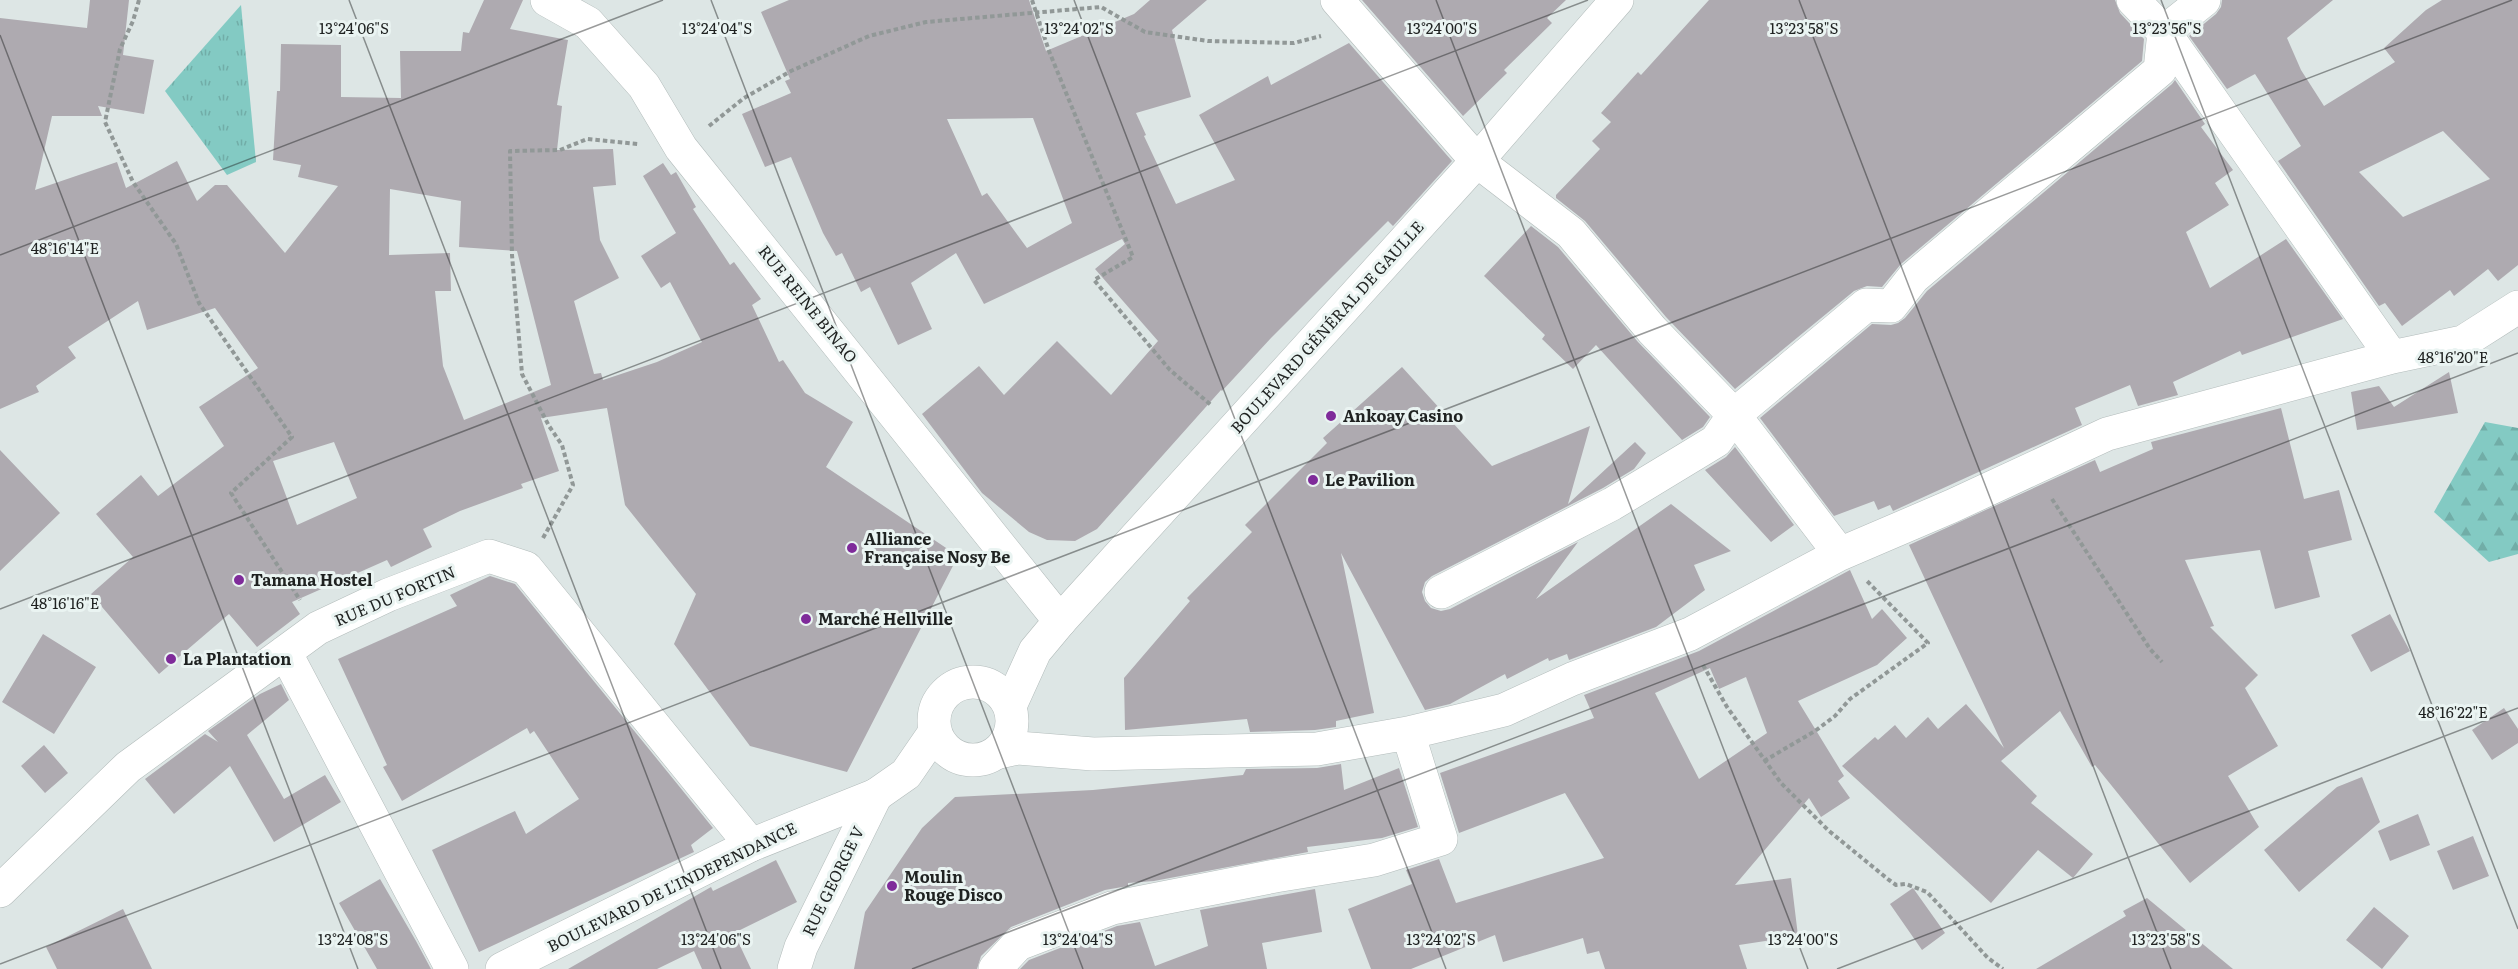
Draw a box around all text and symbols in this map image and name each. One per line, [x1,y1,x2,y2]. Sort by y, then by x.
text: 13°24'06"S [319,16,389,39]
text: 13°24'04"S [682,16,752,39]
text: 13°24'02"S [1044,16,1114,39]
text: 13°24'00"S [1407,16,1477,39]
text: 13°23'58"S [1769,16,1839,39]
text: 13°23'56"S [2133,16,2201,39]
street label: BOULEVARD GÉNÉRAL DE GAULLE [1224,215,1429,438]
text: 48°16'14"E [31,236,99,259]
street label: RUE REINE BINAO [754,239,864,367]
text: 48°16'20"E [2418,345,2488,368]
place label: Ankoay Casino [1343,403,1463,427]
marker: Ankoay Casino [1324,409,1338,423]
place label: Le Pavilion [1325,467,1415,491]
marker: Le Pavilion [1306,473,1320,487]
place label: Alliance Française Nosy Be [864,526,1010,568]
marker: Alliance Française Nosy Be [845,541,859,555]
street label: RUE DU FORTIN [330,559,459,631]
place label: Tamana Hostel [251,567,373,591]
marker: Tamana Hostel [232,573,246,587]
text: 48°16'16"E [31,591,99,614]
place label: Marché Hellville [818,606,953,630]
marker: Marché Hellville [799,612,813,626]
place label: La Plantation [183,646,291,670]
marker: La Plantation [164,652,178,666]
text: 48°16'22"E [2418,700,2488,723]
street label: BOULEVARD DE L'INDEPENDANCE [543,815,800,957]
street label: RUE GEORGE V [795,821,869,940]
place label: Moulin Rouge Disco [904,864,1003,906]
marker: Moulin Rouge Disco [885,879,899,893]
text: 13°24'08"S [318,927,388,950]
text: 13°24'06"S [681,927,751,950]
text: 13°24'04"S [1043,927,1113,950]
text: 13°24'02"S [1406,927,1476,950]
text: 13°24'00"S [1768,927,1838,950]
text: 13°23'58"S [2131,927,2201,950]

